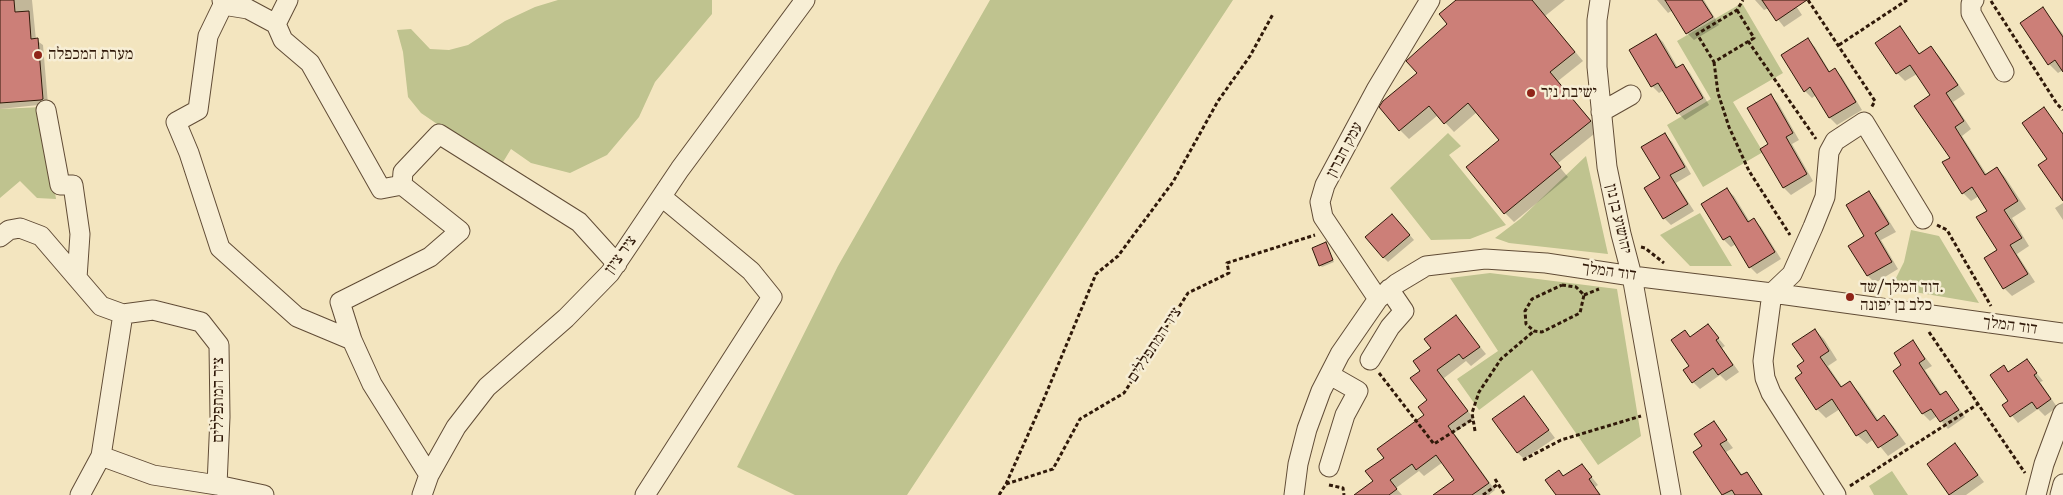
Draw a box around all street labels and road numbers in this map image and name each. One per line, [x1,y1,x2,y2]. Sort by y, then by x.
street label: עמק חברון [1322,119,1368,181]
street label: יהושוע בן נון [1601,182,1635,256]
street label: ציר ציון [601,232,641,278]
street label: דוד המלך [1580,259,1638,285]
street label: ציר המתפללים [1124,304,1186,386]
street label: דוד המלך [1981,313,2039,339]
street label: ציר המתפללים [209,357,229,443]

